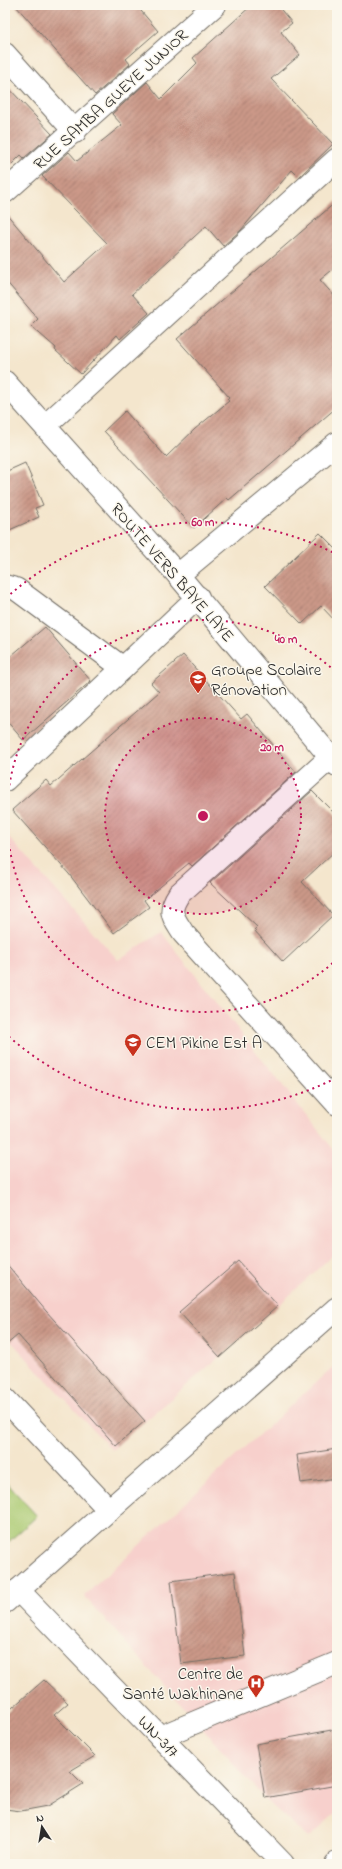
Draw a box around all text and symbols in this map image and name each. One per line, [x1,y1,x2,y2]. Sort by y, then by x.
street label: RUE SAMBA GUEYE JUNIOR [28,23,194,177]
street label: ROUTE VERS BAYE LAYE [104,498,240,648]
text: 60 m [191,514,215,532]
text: 40 m [274,631,298,649]
place label: Groupe Scolaire Rénovation [211,658,322,703]
school or university icon: Groupe Scolaire Rénovation [188,669,208,694]
text: 20 m [259,739,284,757]
centre of rings [196,809,210,823]
place label: CEM Pikine Est A [146,1031,262,1056]
school or university icon: CEM Pikine Est A [123,1032,143,1057]
place label: Centre de Santé Wakhinane [122,1662,243,1707]
hospital icon: Centre de Santé Wakhinane [246,1673,266,1698]
street label: WN-317 [131,1710,184,1764]
north arrow [22,1807,62,1847]
text: N [35,1810,45,1827]

